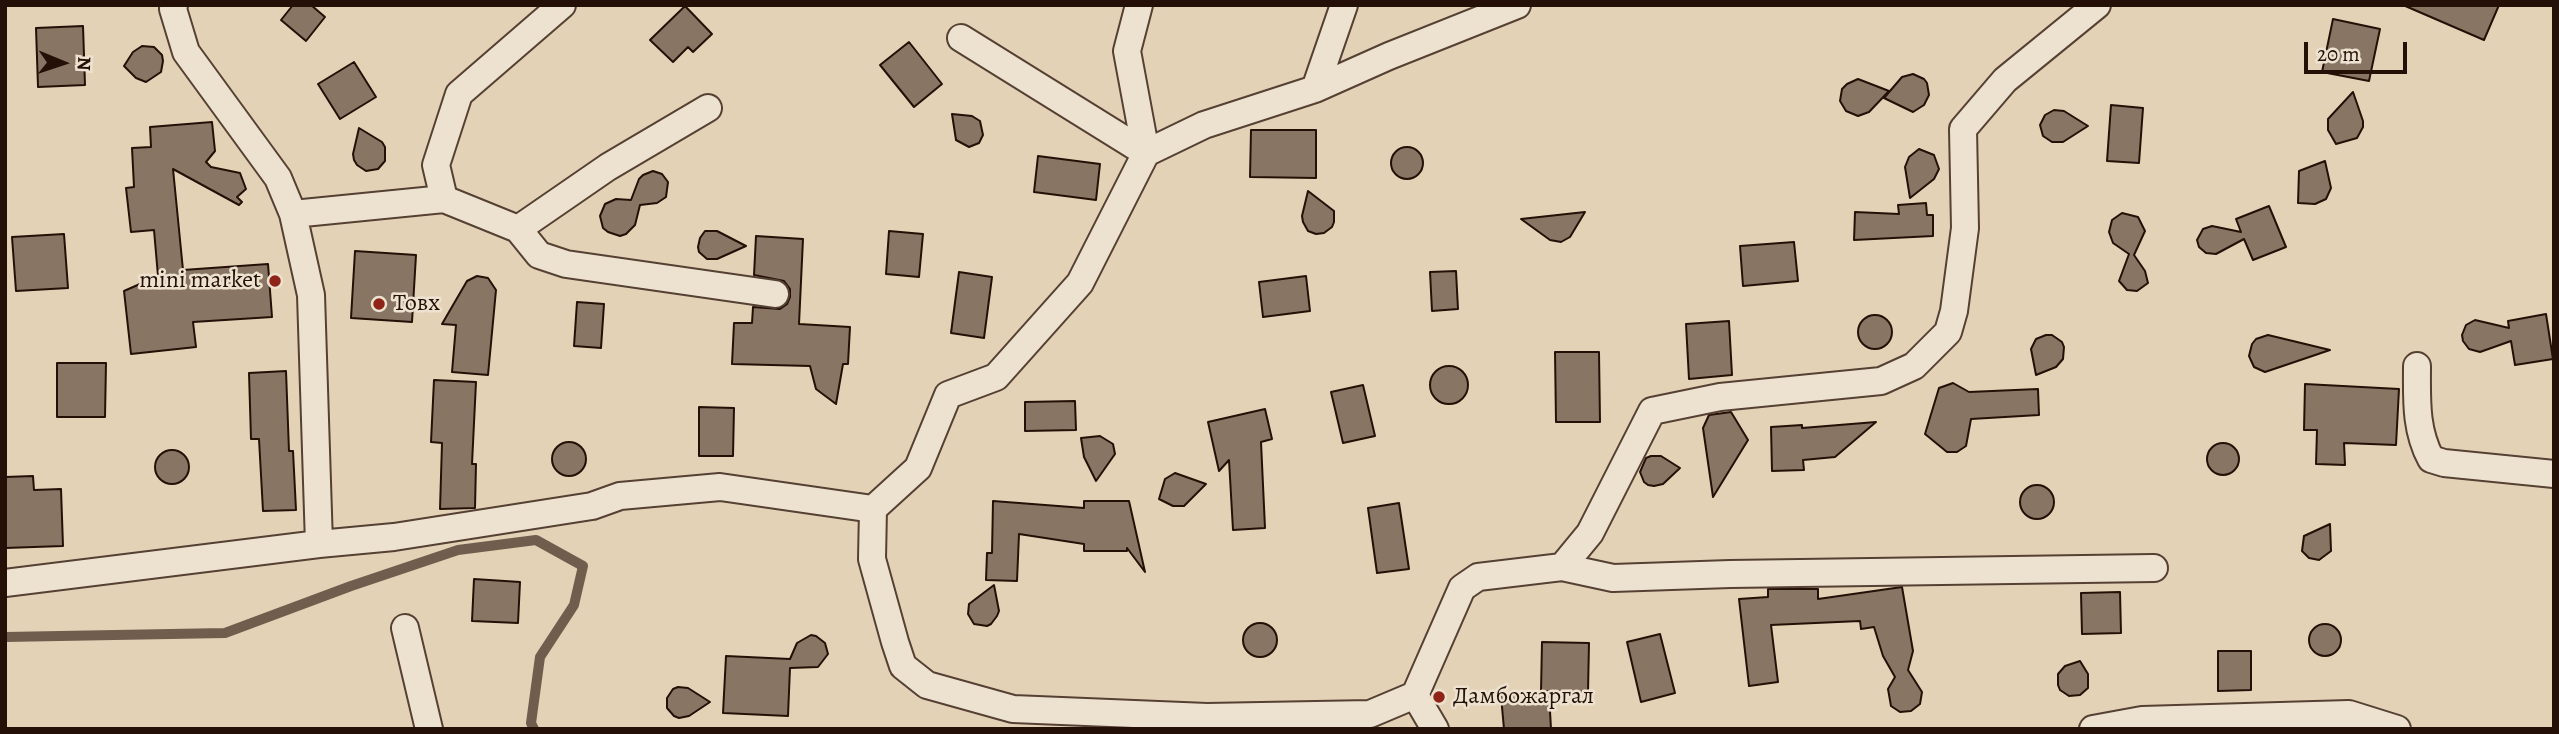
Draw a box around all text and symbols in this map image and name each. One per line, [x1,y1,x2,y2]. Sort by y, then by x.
north arrow [28,28,98,98]
scale bar [2307,28,2410,72]
text: 20 m [2317,40,2360,68]
text: N [71,56,97,71]
place label: mini market [139,267,261,295]
marker: mini market [267,273,283,289]
place label: Товх [393,290,440,318]
marker: Товх [371,296,387,312]
place label: Дамбожаргал [1453,683,1594,711]
marker: Дамбожаргал [1431,689,1447,705]

